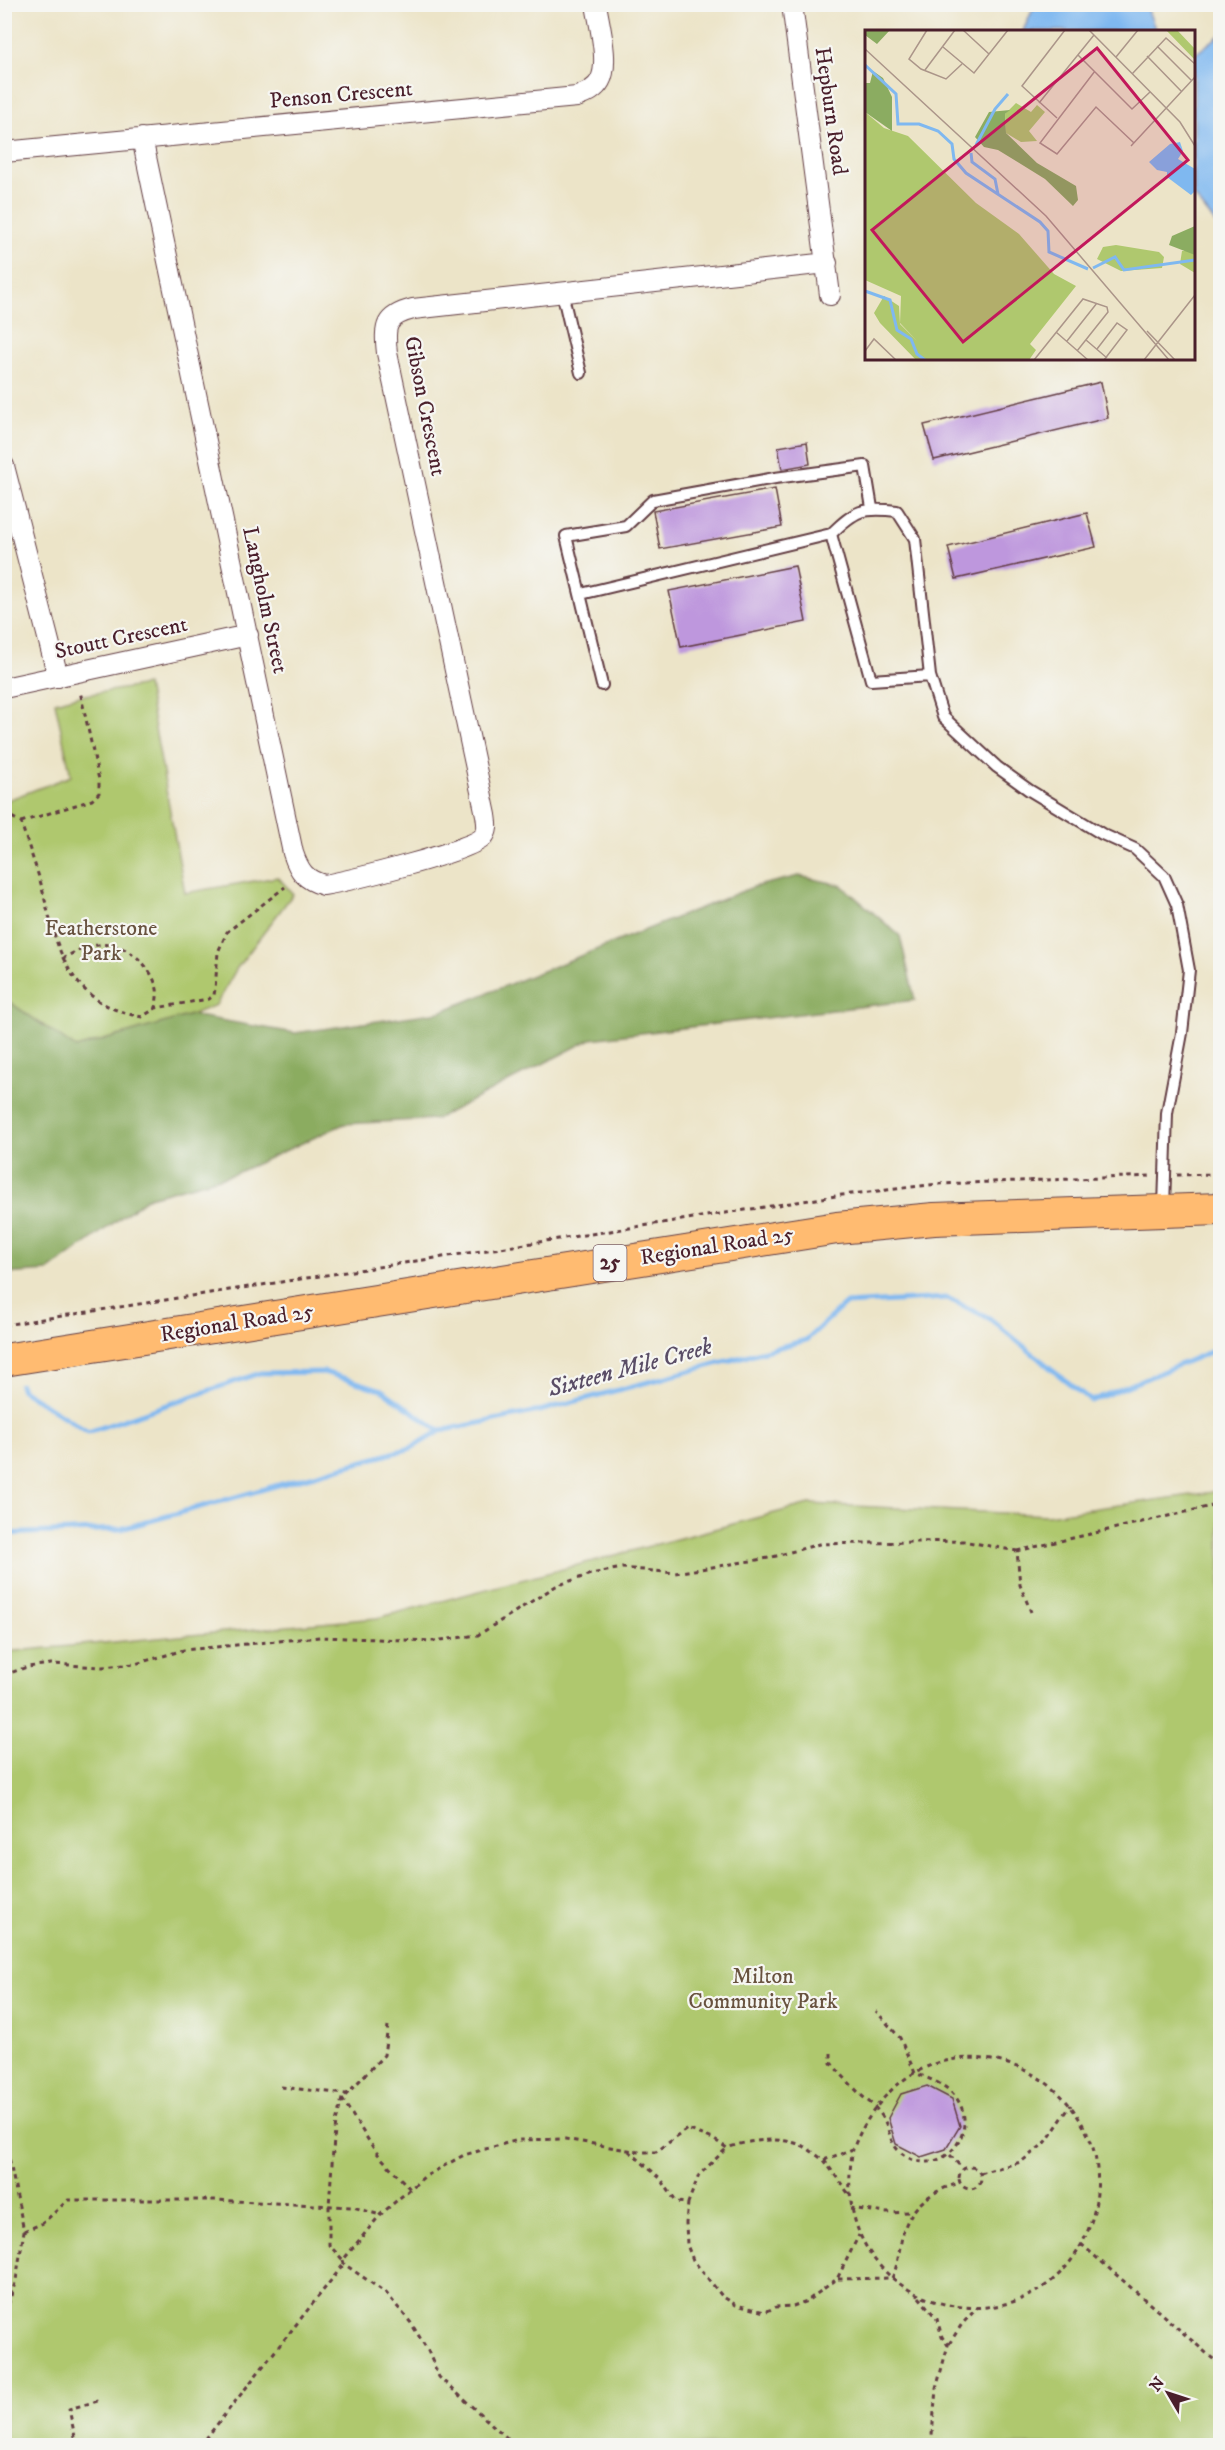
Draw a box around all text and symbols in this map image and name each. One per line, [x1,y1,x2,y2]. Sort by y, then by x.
inset map [865,30,1195,360]
street label: Hepburn Road [809,45,853,177]
street label: Penson Crescent [268,75,414,115]
street label: Gibson Crescent [398,334,452,478]
street label: Langholm Street [236,524,294,676]
street label: Stoutt Crescent [52,611,190,665]
park label: Featherstone Park [45,915,157,967]
street label: Regional Road 25 [638,1221,796,1271]
road number: 25 [594,1245,626,1281]
street label: Regional Road 25 [158,1298,316,1348]
water label: Sixteen Mile Creek [544,1332,715,1405]
park label: Milton Community Park [688,1963,838,2015]
north arrow [1138,2363,1198,2423]
text: N [1145,2373,1169,2396]

